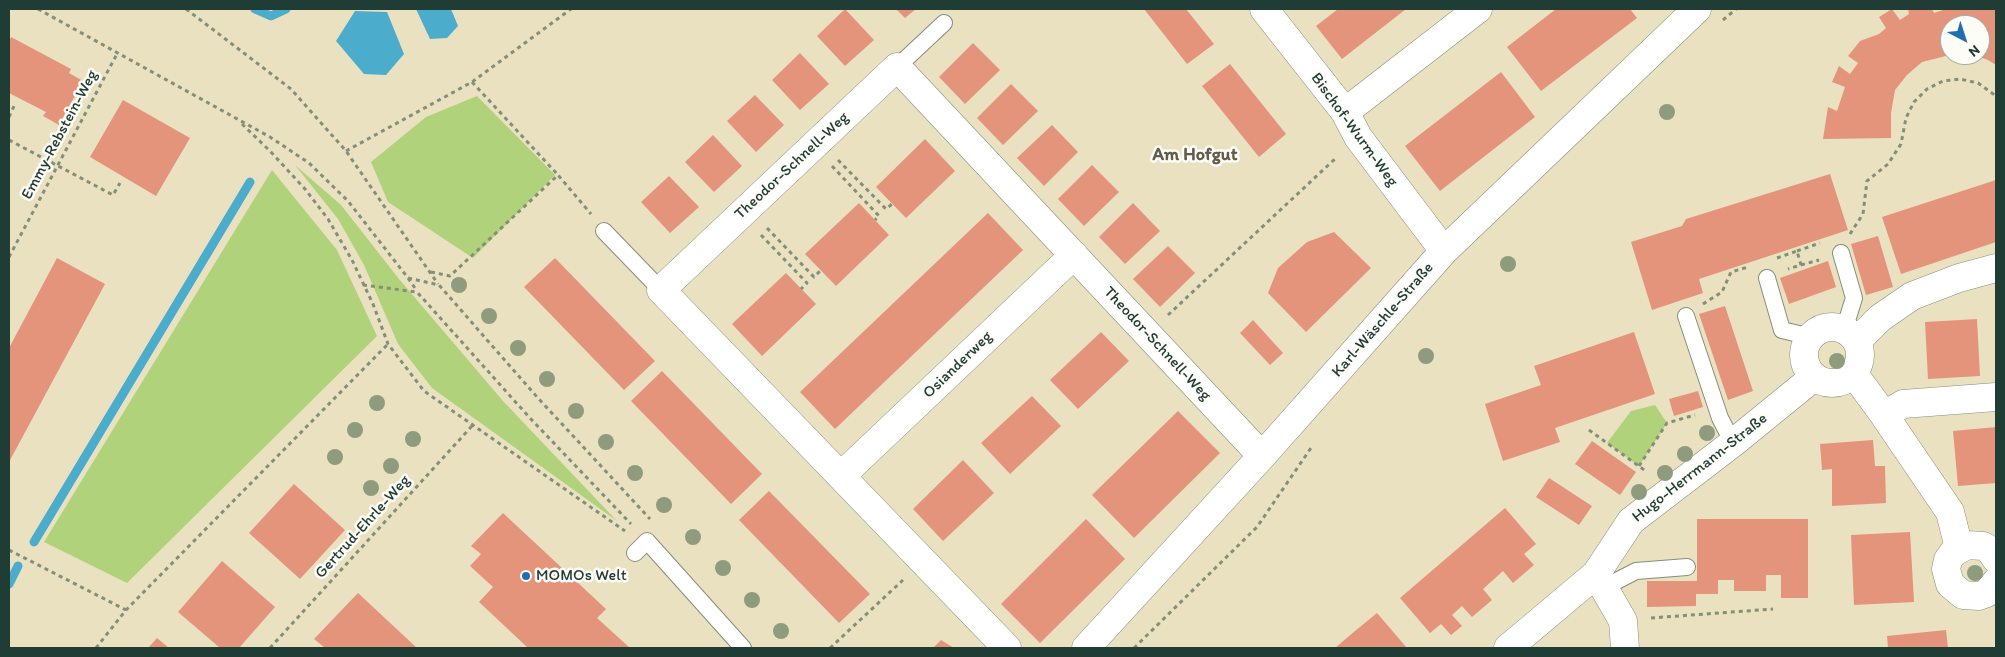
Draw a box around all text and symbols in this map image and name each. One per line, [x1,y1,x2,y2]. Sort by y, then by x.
north arrow [1940,15,1990,65]
text: N [1965,42,1983,61]
street label: Emmy-Rebstein-Weg [18,67,102,203]
street label: Bischof-Wurm-Weg [1306,69,1402,191]
street label: Theodor-Schnell-Weg [731,108,853,224]
district label: Am Hofgut [1153,144,1237,166]
street label: Karl-Wäschle-Straße [1328,259,1438,381]
street label: Theodor-Schnell-Weg [1099,283,1215,405]
street label: Osianderweg [919,327,997,403]
street label: Hugo-Herrmann-Straße [1629,409,1771,527]
street label: Gertrud-Ehrle-Weg [311,471,415,583]
place label: MOMOs Welt [536,566,627,586]
marker: MOMOs Welt [520,570,532,582]

